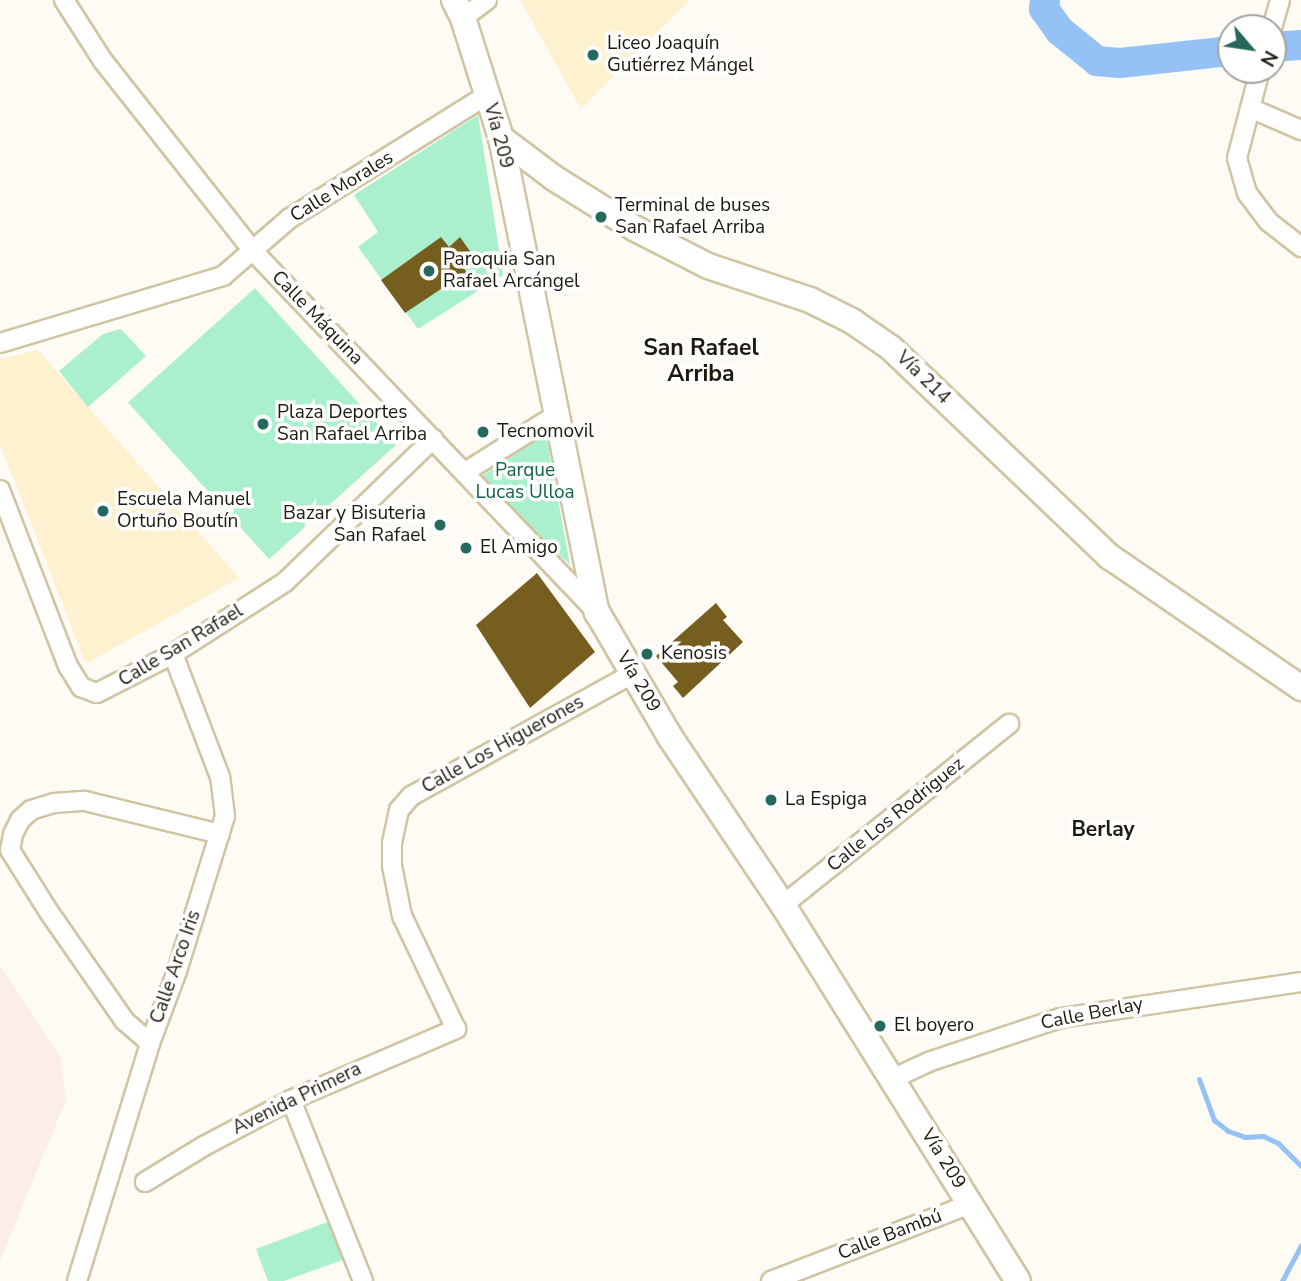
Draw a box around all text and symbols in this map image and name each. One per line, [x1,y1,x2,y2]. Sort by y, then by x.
north arrow [1217,14,1287,84]
place label: Liceo Joaquín Gutiérrez Mángel [607,33,754,77]
text: N [1254,46,1283,71]
marker: Liceo Joaquín Gutiérrez Mángel [585,47,601,63]
street label: Vía 209 [478,101,518,171]
street label: Calle Morales [286,146,398,228]
place label: Terminal de buses San Rafael Arriba [615,195,770,239]
marker: Terminal de buses San Rafael Arriba [593,209,609,225]
place label: Paroquia San Rafael Arcángel [443,249,580,293]
marker: Paroquia San Rafael Arcángel [421,263,437,279]
street label: Calle Máquina [266,266,368,370]
district label: San Rafael Arriba [643,334,759,388]
street label: Vía 214 [891,347,955,409]
place label: Plaza Deportes San Rafael Arriba [277,402,427,446]
marker: Plaza Deportes San Rafael Arriba [255,416,271,432]
place label: Tecnomovil [497,421,594,443]
marker: Tecnomovil [475,424,491,440]
park label: Parque Lucas Ulloa [475,460,575,504]
place label: Escuela Manuel Ortuño Boutín [117,489,251,533]
marker: Escuela Manuel Ortuño Boutín [95,503,111,519]
place label: Bazar y Bisuteria San Rafael [283,503,426,547]
marker: Bazar y Bisuteria San Rafael [432,517,448,533]
place label: El Amigo [480,537,558,559]
marker: El Amigo [458,540,474,556]
street label: Calle San Rafael [115,600,247,692]
place label: Kenosis [661,643,727,665]
marker: Kenosis [639,646,655,662]
street label: Vía 209 [611,648,665,716]
street label: Calle Los Higuerones [418,691,588,799]
street label: Calle Los Rodriguez [823,753,969,877]
place label: La Espiga [785,789,867,811]
marker: La Espiga [763,792,779,808]
district label: Berlay [1071,816,1135,842]
street label: Calle Arco Iris [146,907,206,1027]
street label: Calle Berlay [1039,993,1145,1035]
place label: El boyero [894,1015,974,1037]
marker: El boyero [872,1018,888,1034]
street label: Avenida Primera [229,1058,365,1140]
street label: Vía 209 [916,1125,970,1193]
street label: Calle Bambú [835,1205,945,1265]

